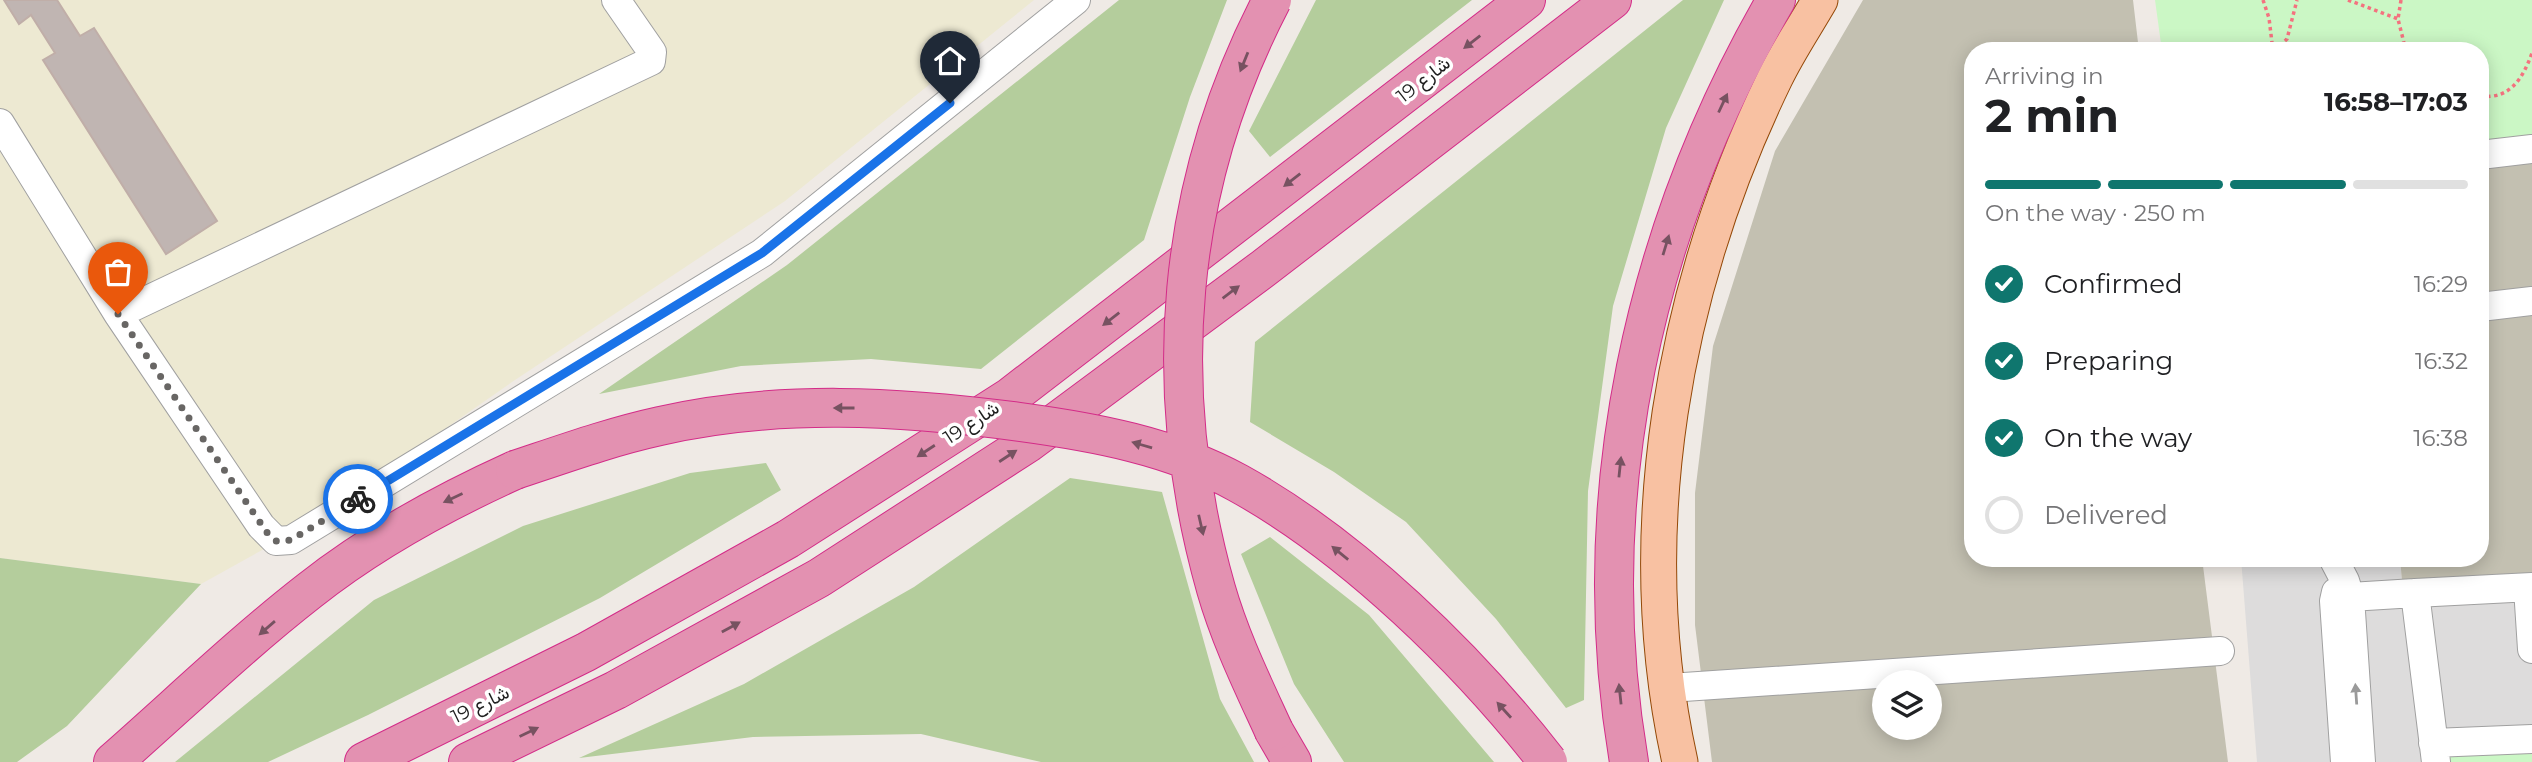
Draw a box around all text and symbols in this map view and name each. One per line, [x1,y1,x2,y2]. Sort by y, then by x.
pin [920,31,980,103]
one-way arrow [1463,34,1481,48]
icon: home [931,42,969,80]
street label: شارع 19 [1392,51,1455,108]
one-way arrow [1238,52,1249,73]
text: Arriving in [1985,62,2104,90]
text: 16:58–17:03 [2324,86,2468,118]
text: 2 min [1985,87,2119,144]
one-way arrow [1717,93,1728,113]
one-way arrow [1283,173,1301,188]
text: On the way · 250 m [1985,199,2206,227]
one-way arrow [1662,234,1672,255]
pin [88,242,148,314]
icon: bag [99,253,137,291]
icon: check [1985,265,2023,303]
text: Confirmed [2044,268,2183,300]
text: 16:29 [2414,270,2468,298]
one-way arrow [1222,286,1240,300]
one-way arrow [1102,312,1121,326]
icon: check [1985,342,2023,380]
text: Preparing [2044,345,2173,377]
text: 16:32 [2415,347,2468,375]
street label: شارع 19 [939,396,1004,450]
one-way arrow [833,402,855,414]
icon: check [1985,419,2023,457]
text: On the way [2044,422,2192,454]
text: 16:38 [2413,424,2468,452]
one-way arrow [1130,439,1152,450]
one-way arrow [916,444,936,457]
one-way arrow [999,449,1017,463]
one-way arrow [1614,456,1625,478]
courier [323,464,393,534]
icon: bike [339,480,377,518]
one-way arrow [443,493,463,504]
text: Delivered [2044,499,2168,531]
one-way arrow [1196,514,1207,536]
one-way arrow [1331,546,1348,561]
one-way arrow [258,620,275,635]
one-way arrow [721,621,741,633]
map controls [1872,670,1942,740]
button: layers [1872,670,1942,740]
street label: شارع 19 [447,681,513,729]
one-way arrow [1614,683,1625,705]
one-way arrow [2350,683,2361,705]
one-way arrow [1497,702,1513,719]
one-way arrow [519,727,539,738]

